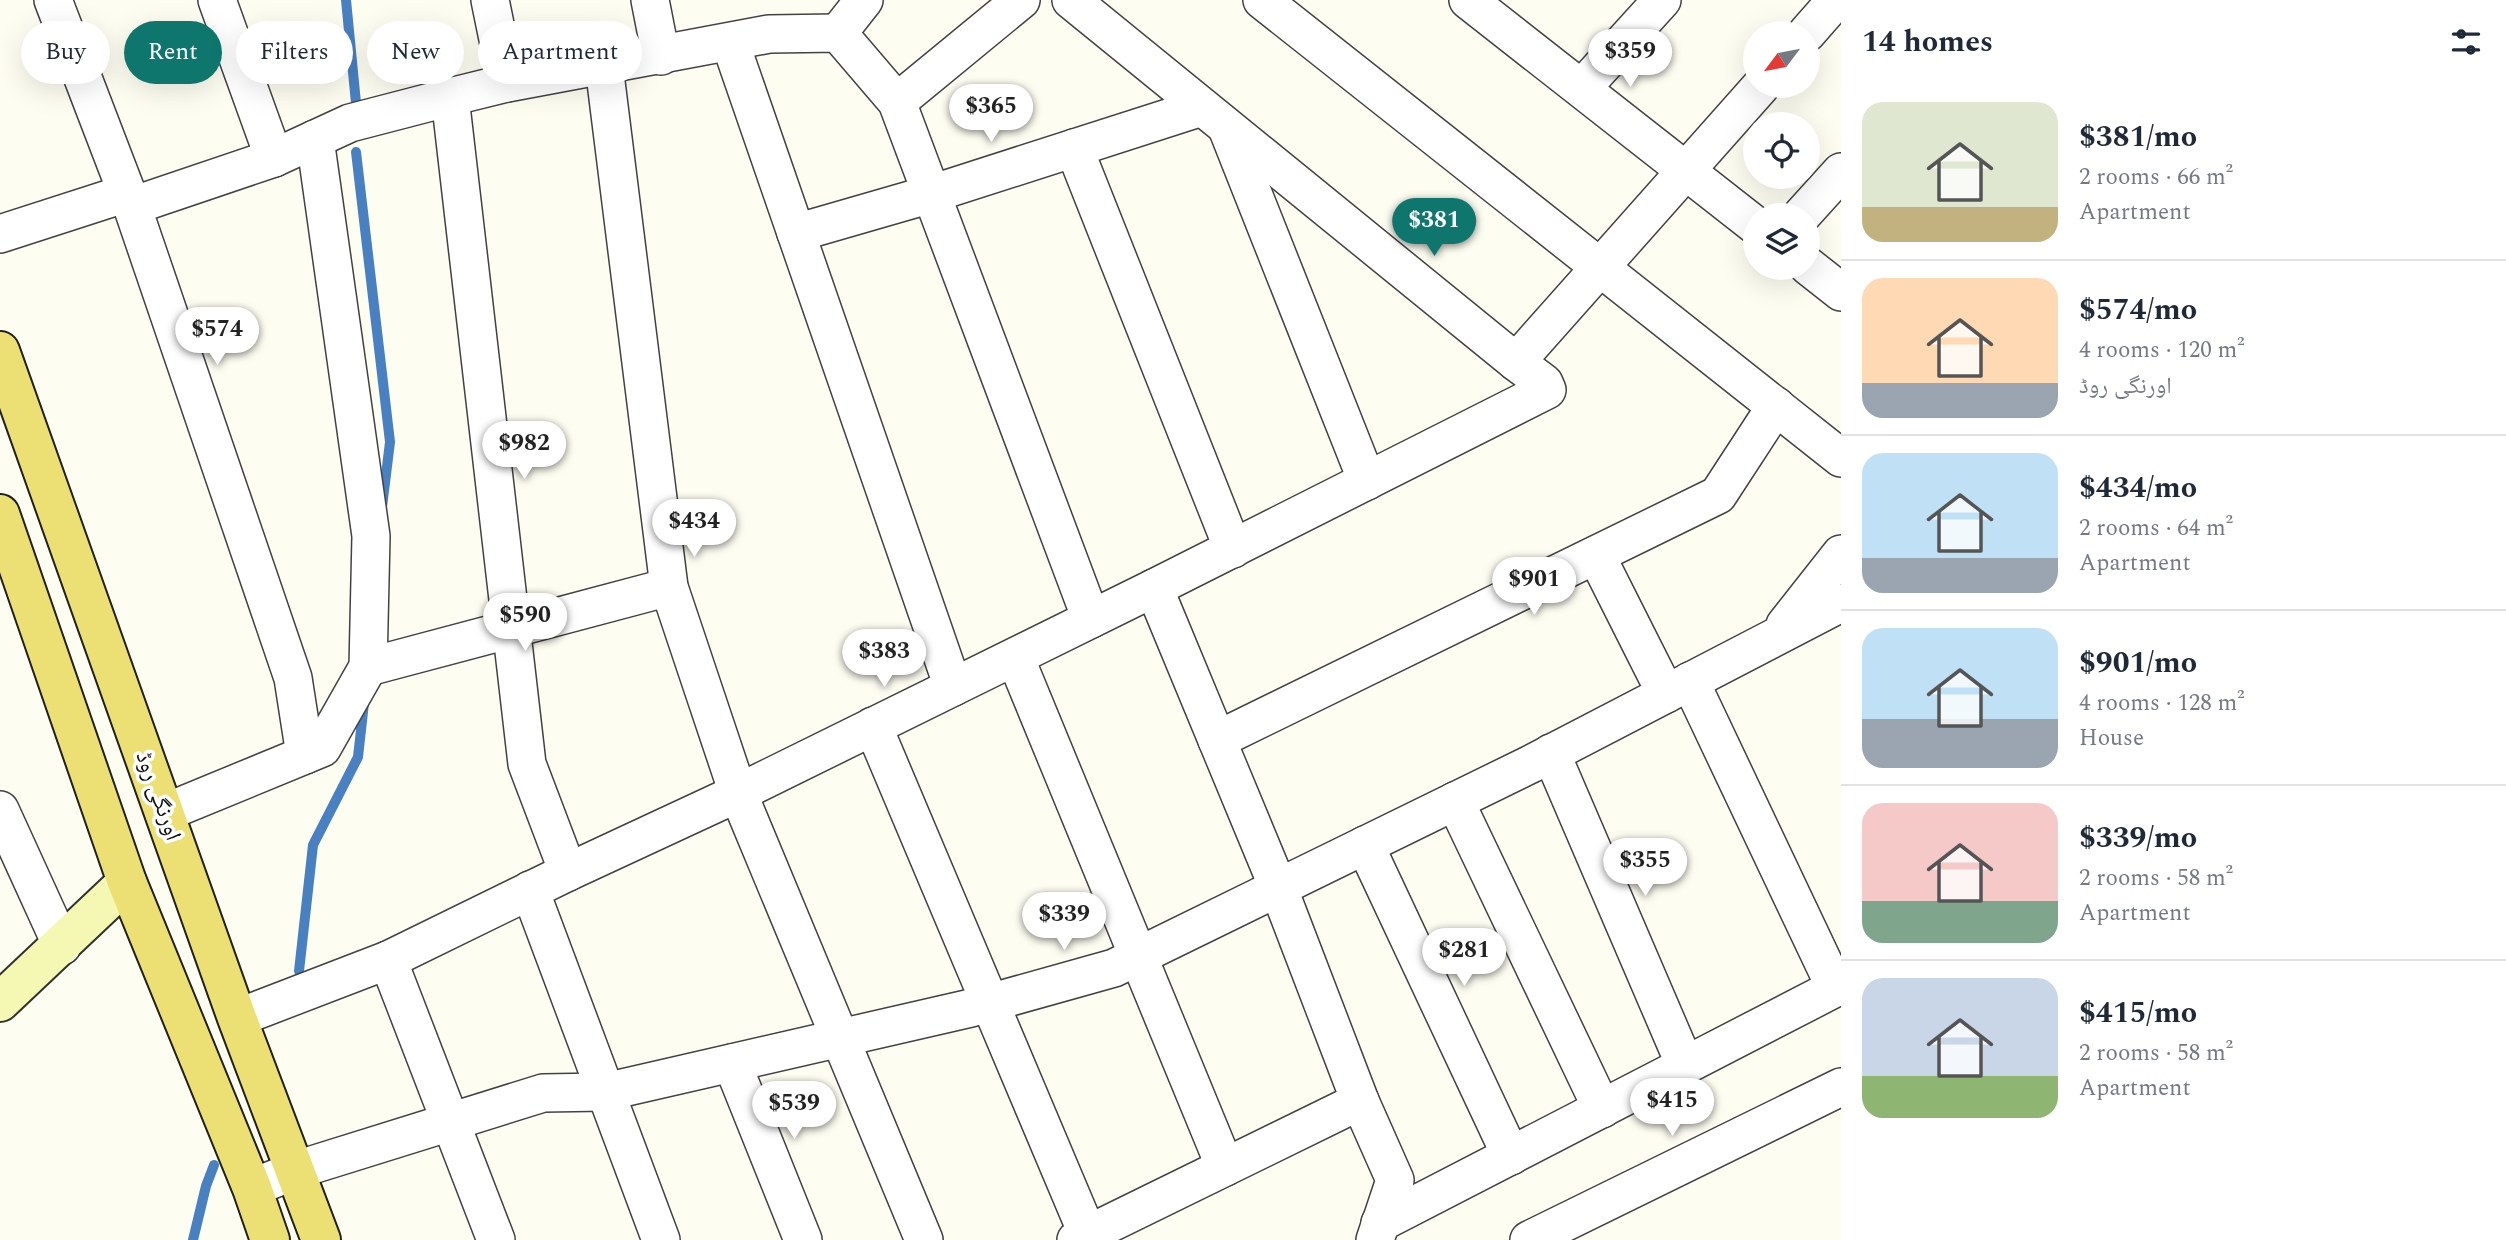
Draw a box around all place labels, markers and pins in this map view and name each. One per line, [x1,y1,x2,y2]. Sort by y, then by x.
pin: $359 [1589,29,1671,89]
pin: $365 [950,85,1032,144]
pin: $381 [1393,198,1475,258]
pin: $574 [176,308,258,367]
pin: $982 [483,421,565,481]
pin: $434 [653,500,735,559]
pin: $901 [1493,558,1575,617]
pin: $590 [484,594,566,653]
pin: $383 [843,630,925,689]
pin: $355 [1604,838,1686,898]
pin: $339 [1023,892,1105,952]
pin: $281 [1423,928,1505,988]
pin: $415 [1631,1078,1713,1138]
pin: $539 [753,1082,835,1141]

